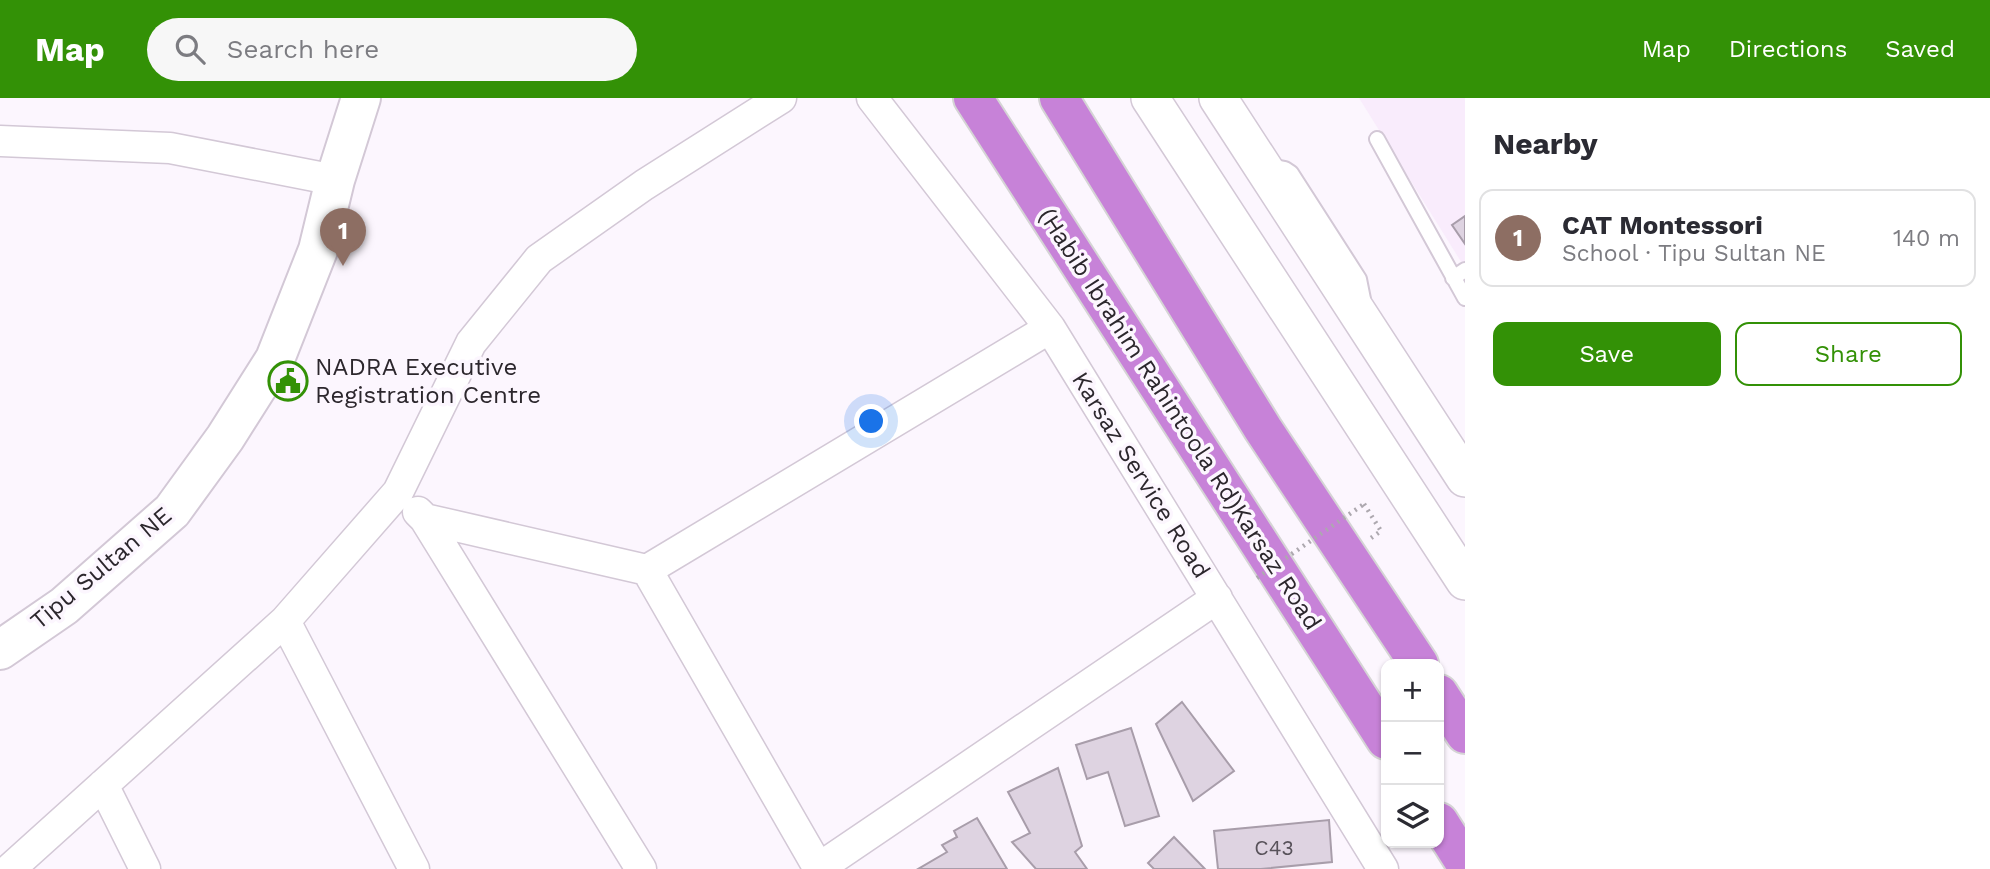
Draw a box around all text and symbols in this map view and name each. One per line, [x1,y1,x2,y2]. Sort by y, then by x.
search box [147,18,637,81]
text: Map [35,30,105,69]
icon: search [171,30,209,68]
text: Search here [227,34,379,64]
text: Map [1642,35,1691,63]
text: Directions [1729,35,1847,63]
text: Saved [1885,35,1955,63]
text: Nearby [1493,126,1598,161]
street label: (Habib Ibrahim Rahintoola Rd)Karsaz Road [1033,203,1327,635]
pin: 1 [320,208,366,266]
text: CAT Montessori [1562,210,1763,240]
text: 1 [1513,225,1523,252]
text: 140 m [1893,225,1960,252]
text: School · Tipu Sultan NE [1562,240,1826,267]
button: Save [1493,322,1721,386]
button: Share [1735,322,1962,386]
place label: NADRA Executive Registration Centre [315,353,541,409]
public building icon: NADRA Executive Registration Centre [267,360,309,402]
street label: Karsaz Service Road [1066,367,1216,583]
your location [854,404,888,438]
street label: Tipu Sultan NE [25,501,177,635]
map controls [1381,659,1444,848]
button: + [1381,659,1444,722]
button: − [1381,722,1444,785]
button: layers [1381,785,1444,848]
house number: C43 [1254,835,1294,860]

